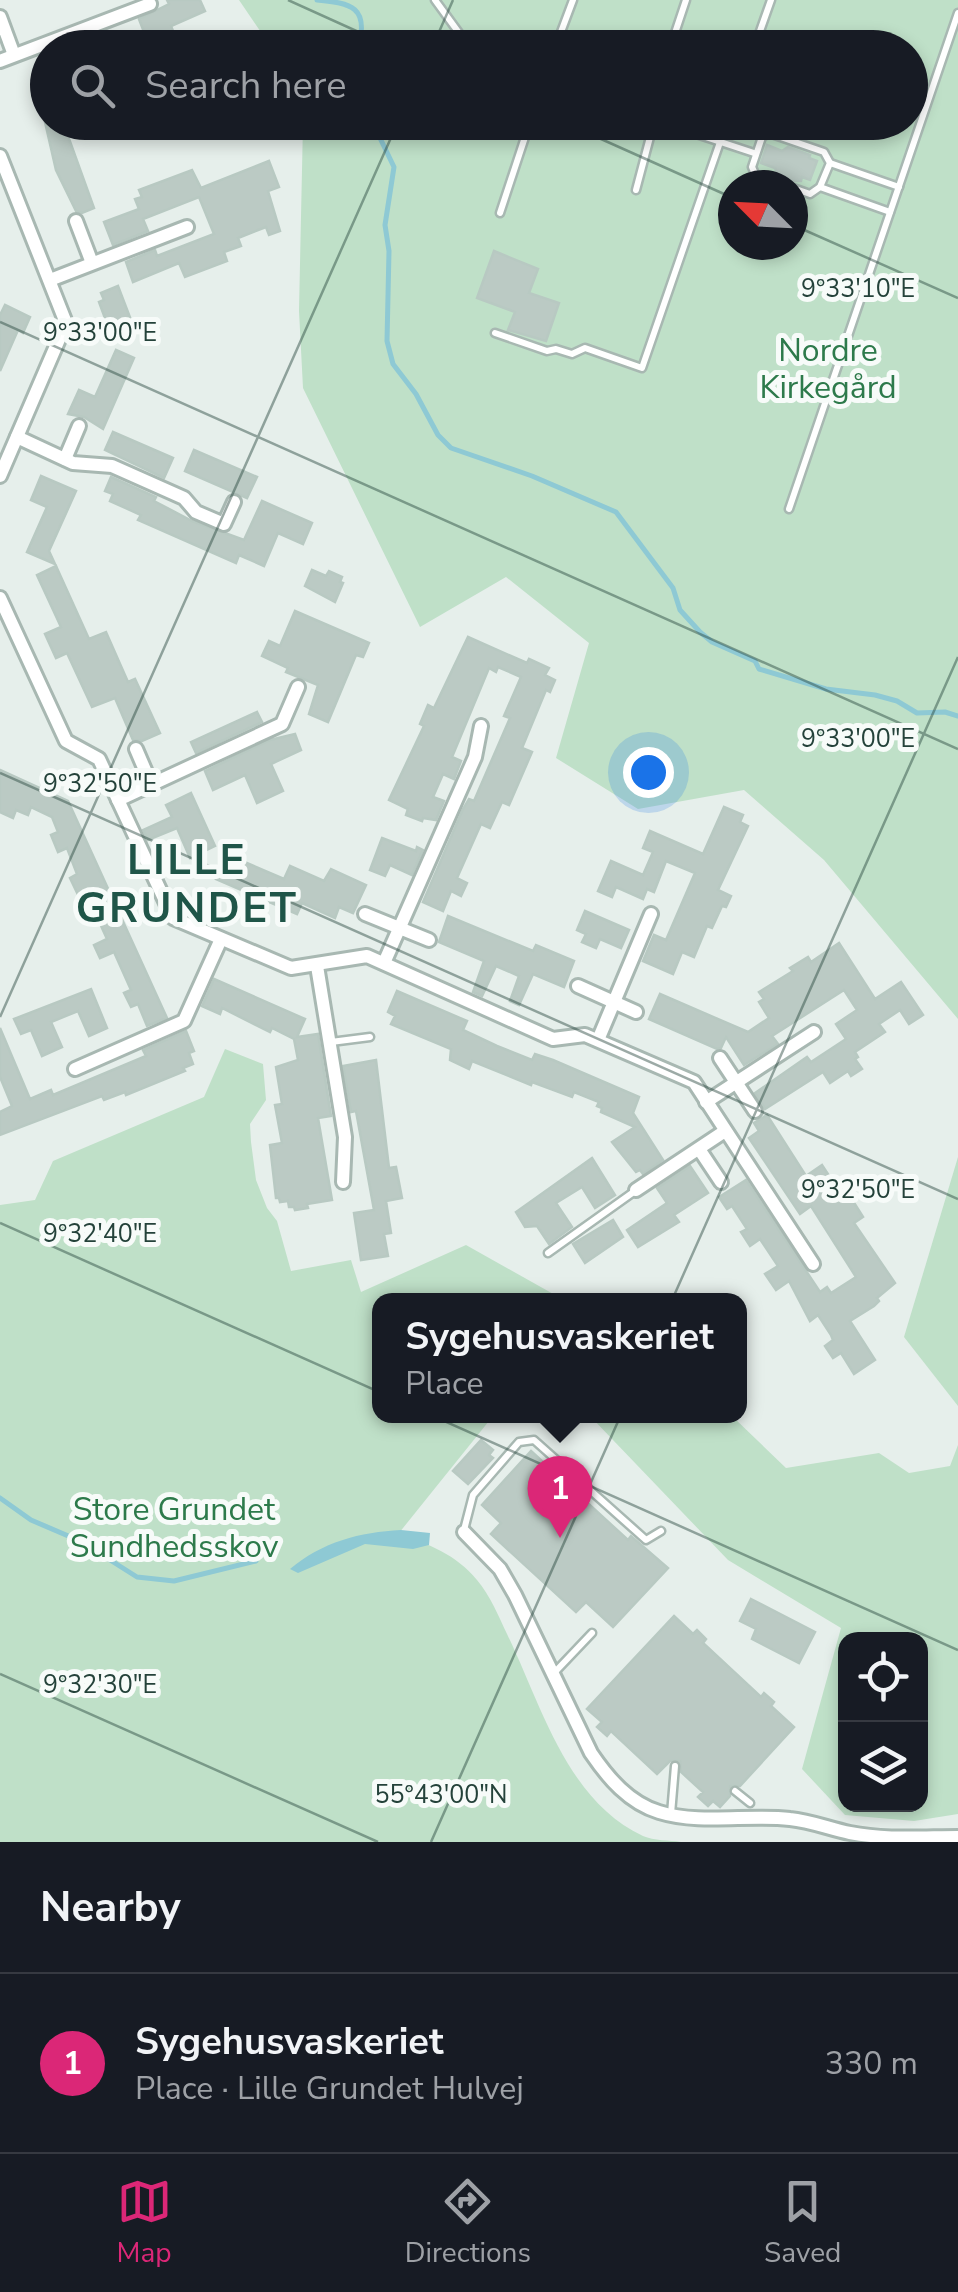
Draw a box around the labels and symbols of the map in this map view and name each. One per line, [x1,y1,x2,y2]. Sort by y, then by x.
north arrow [718,170,808,260]
text: 9°33'10"E [801,272,915,306]
text: 9°33'00"E [43,316,157,350]
park label: Nordre Kirkegård [759,329,897,409]
text: 9°33'00"E [801,722,915,756]
your location [623,747,674,798]
text: 9°32'50"E [43,767,157,801]
district label: LILLE GRUNDET [76,832,298,937]
text: 9°32'50"E [801,1173,915,1207]
text: 9°32'40"E [43,1217,157,1251]
pin: 1 [528,1456,592,1538]
park label: Store Grundet Sundhedsskov [70,1488,279,1568]
text: 9°32'30"E [43,1668,157,1702]
text: 55°43'00"N [374,1778,508,1812]

